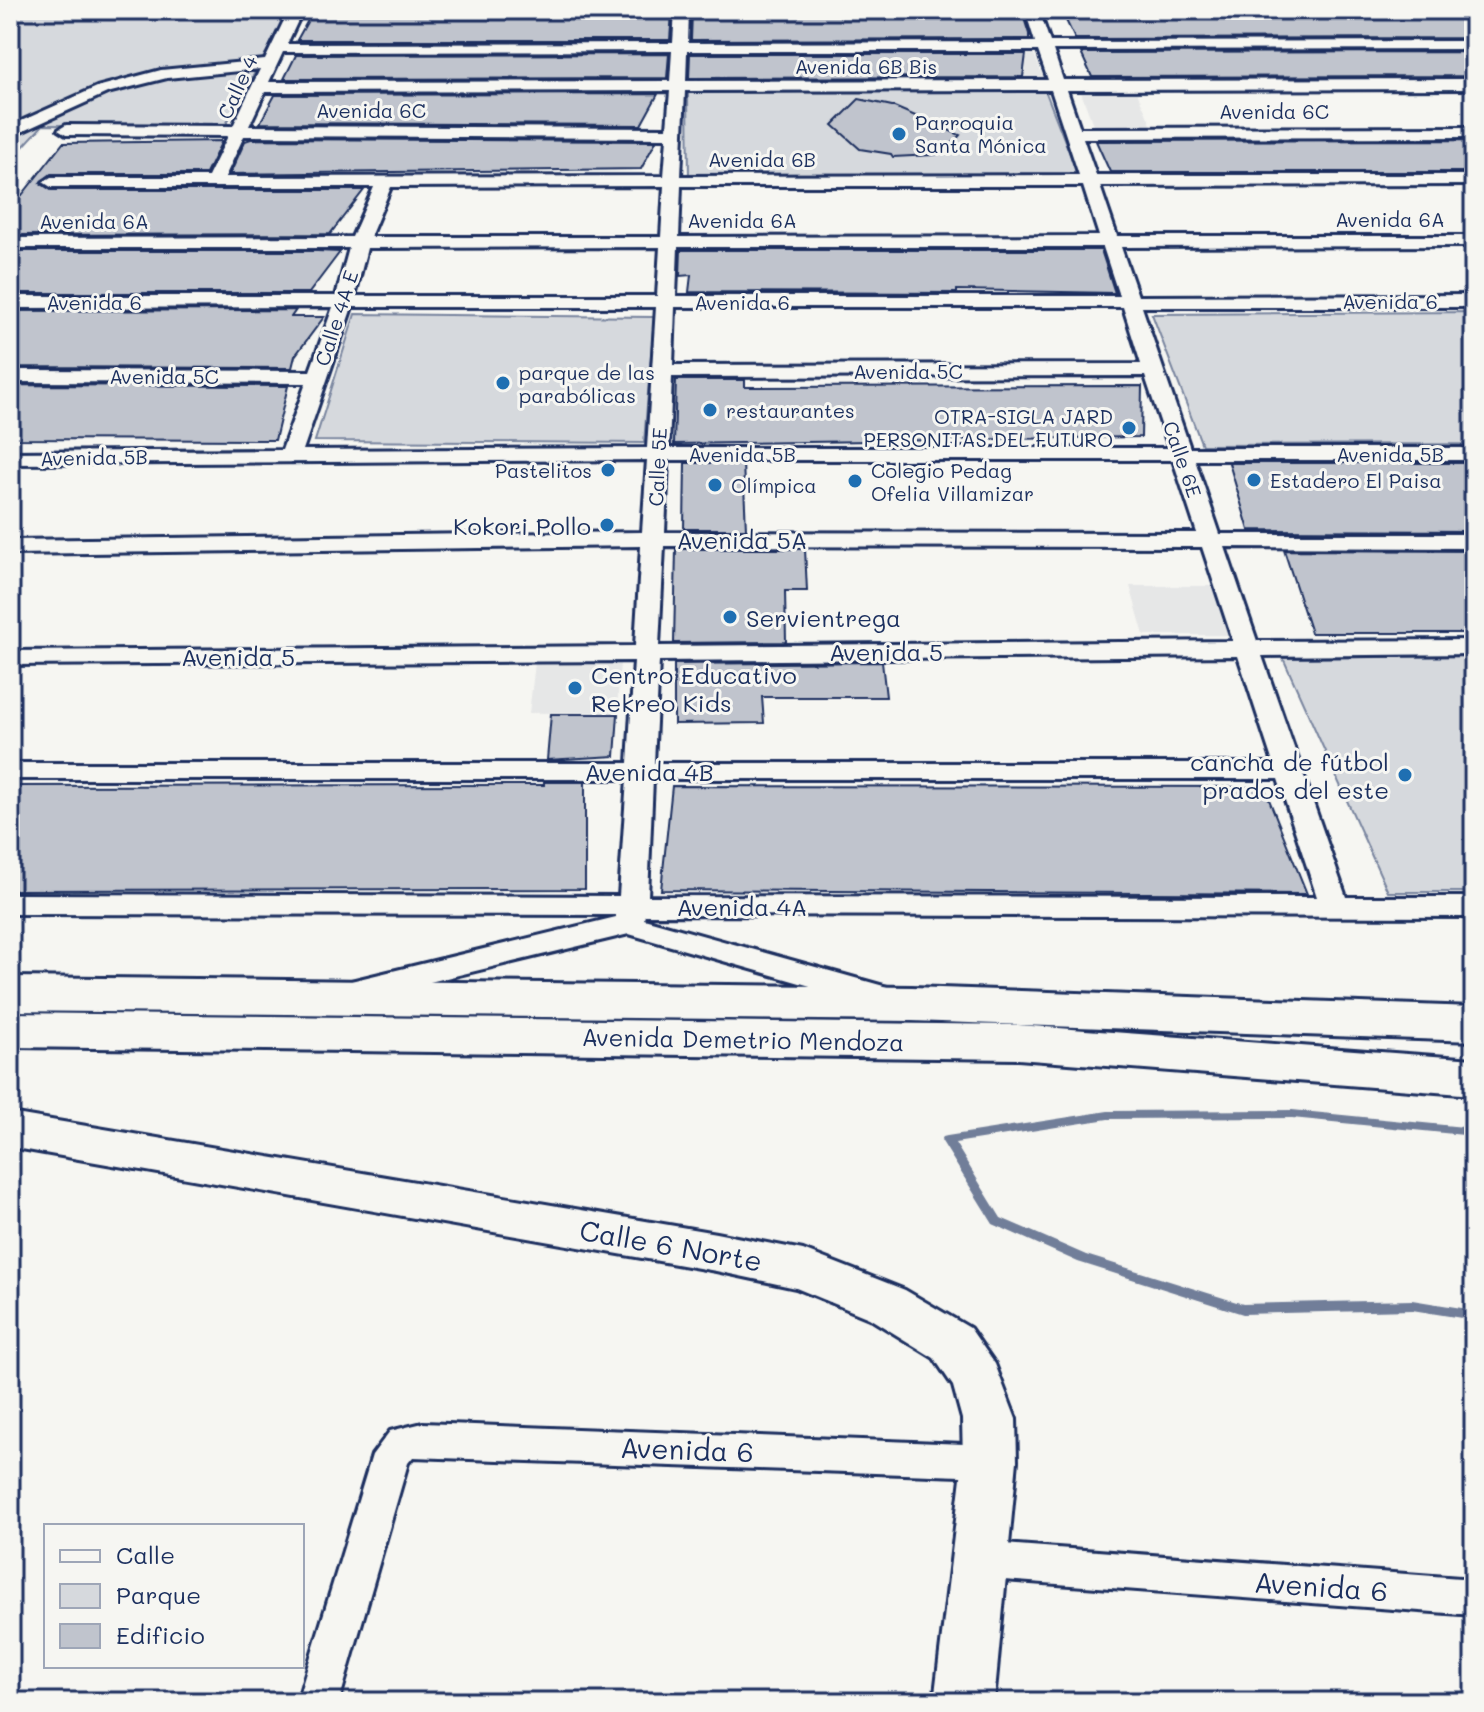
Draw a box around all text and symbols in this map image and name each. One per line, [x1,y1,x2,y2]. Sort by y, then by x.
street label: Calle 4 [211,51,263,123]
street label: Avenida 6B Bis [795,53,937,79]
street label: Avenida 6C [316,97,426,123]
street label: Avenida 6C [1219,98,1329,124]
place label: Parroquia Santa Mónica [915,109,1047,158]
marker: Parroquia Santa Mónica [890,125,908,143]
street label: Avenida 6B [708,146,816,172]
street label: Avenida 6A [1335,206,1445,232]
street label: Avenida 6A [687,207,797,233]
street label: Avenida 6A [39,208,149,234]
street label: Calle 4A E [308,267,364,369]
street label: Avenida 6 [1342,288,1438,314]
street label: Avenida 6 [46,289,142,315]
street label: Avenida 6 [694,289,790,315]
street label: Avenida 5C [853,358,963,384]
place label: parque de las parabólicas [519,359,655,408]
street label: Avenida 5C [109,363,219,389]
marker: parque de las parabólicas [494,374,512,392]
place label: restaurantes [726,397,855,423]
marker: restaurantes [701,401,719,419]
place label: OTRA-SIGLA JARD PERSONITAS DEL FUTURO [863,403,1113,452]
street label: Calle 6E [1158,417,1208,501]
marker: OTRA-SIGLA JARD PERSONITAS DEL FUTURO [1120,419,1138,437]
street label: Calle 5E [642,427,672,507]
street label: Avenida 5B [688,441,796,467]
street label: Avenida 5B [1336,441,1444,467]
street label: Avenida 5B [40,443,148,471]
place label: Pastelitos [495,457,592,483]
place label: Colegio Pedag Ofelia Villamizar [871,457,1034,506]
marker: Pastelitos [599,461,617,479]
place label: Estadero El Paisa [1270,467,1442,493]
marker: Estadero El Paisa [1245,471,1263,489]
place label: Olímpica [731,472,817,498]
marker: Colegio Pedag Ofelia Villamizar [846,472,864,490]
marker: Olímpica [706,476,724,494]
place label: Kokori Pollo [453,510,591,541]
marker: Kokori Pollo [598,516,616,534]
street label: Avenida 5A [677,524,807,555]
place label: Servientrega [746,602,901,633]
marker: Servientrega [721,608,739,626]
street label: Avenida 5 [829,636,943,667]
street label: Avenida 5 [181,641,295,672]
place label: Centro Educativo Rekreo Kids [591,659,797,718]
marker: Centro Educativo Rekreo Kids [566,679,584,697]
place label: cancha de fútbol prados del este [1190,746,1389,805]
street label: Avenida 4B [584,756,714,787]
marker: cancha de fútbol prados del este [1396,766,1414,784]
street label: Avenida 4A [677,891,807,922]
street label: Avenida Demetrio Mendoza [582,1021,904,1057]
street label: Calle 6 Norte [577,1211,765,1279]
street label: Avenida 6 [619,1429,755,1469]
legend [44,1524,304,1668]
text: Calle [116,1539,175,1570]
street label: Avenida 6 [1253,1563,1389,1609]
text: Parque [116,1579,201,1610]
text: Edificio [116,1619,205,1650]

